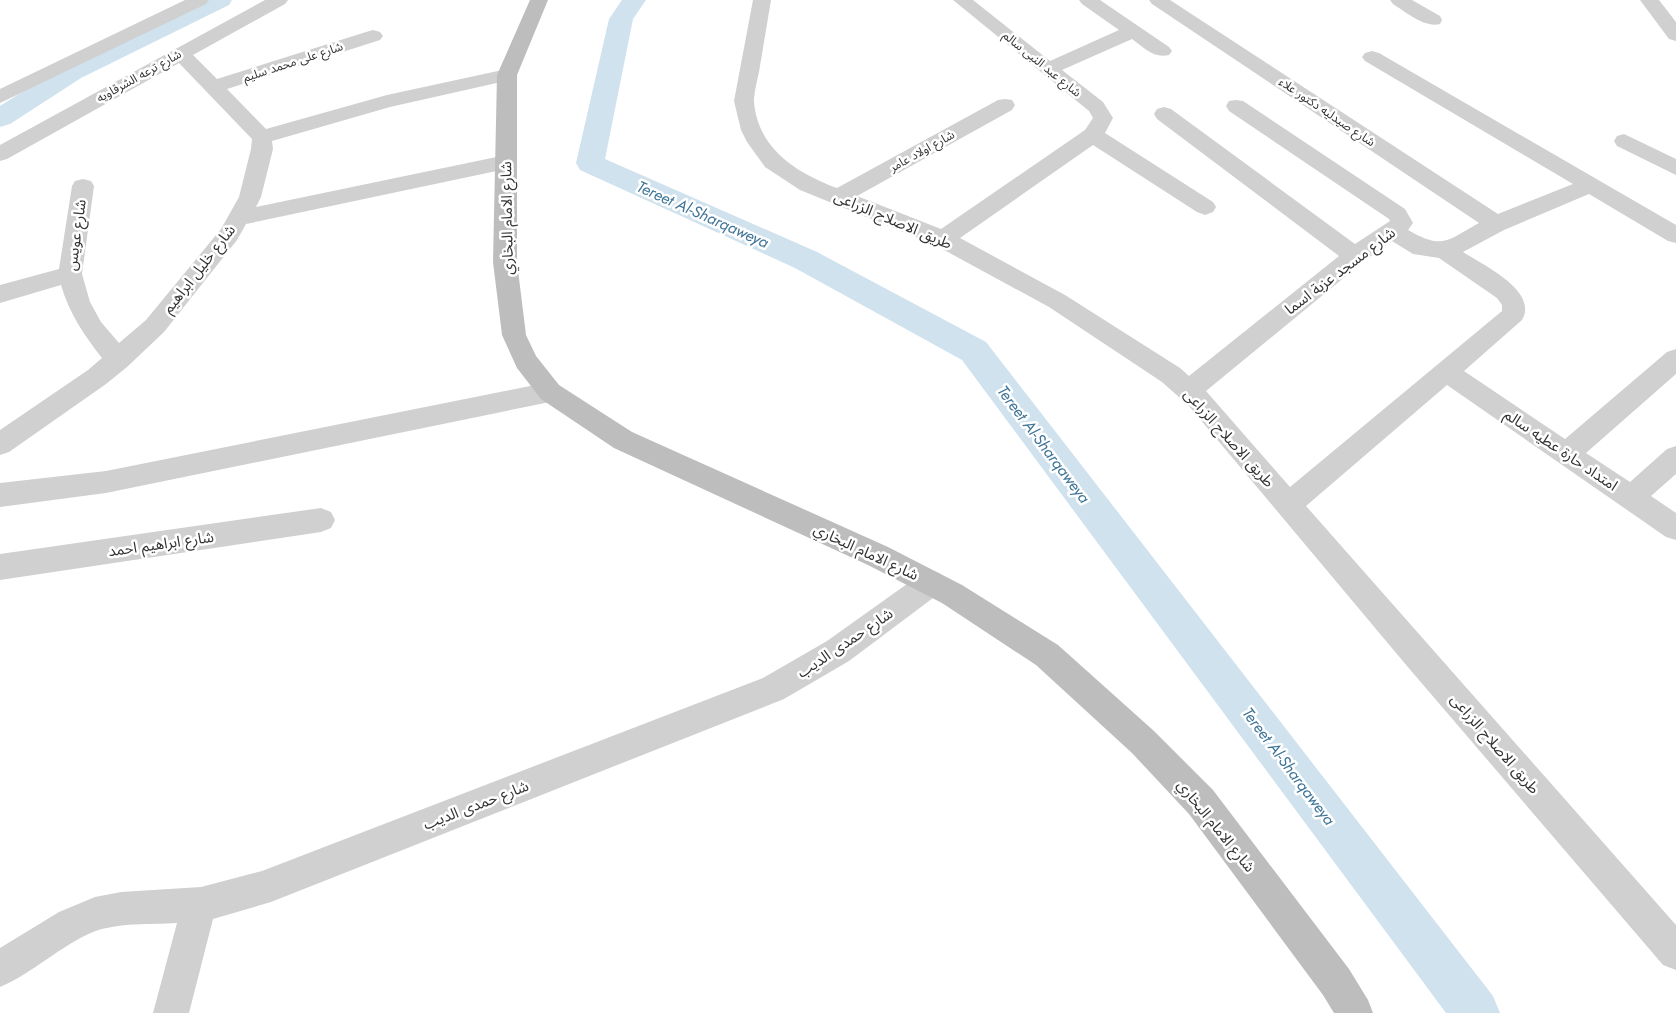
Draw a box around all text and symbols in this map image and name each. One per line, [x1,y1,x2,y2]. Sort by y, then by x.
street label: شارع عبد النبى سالم [999,27,1085,101]
street label: شارع على محمد سليم [241,37,345,87]
street label: شارع ترعه الشرقاويه [93,45,185,107]
street label: شارع صيدليه دكتور علاء [1275,73,1379,151]
street label: شارع اولاد عامر [885,126,958,177]
street label: شارع الامام البخاري [495,161,520,275]
water label: Tereet Al-Sharqaweya [633,175,773,254]
street label: طريق الاصلاح الزراعى [830,185,955,256]
street label: شارع عويس [60,198,93,272]
street label: شارع خليل ابراهيم [157,220,242,319]
street label: شارع مسجد عزبة اسما [1280,222,1401,321]
water label: Tereet Al-Sharqaweya [992,381,1096,508]
street label: طريق الاصلاح الزراعى [1178,384,1279,493]
street label: امتداد حارة عطيه سالم [1500,404,1622,496]
street label: شارع الامام البخاري [810,518,922,587]
street label: شارع ابراهيم احمد [107,526,216,563]
street label: شارع حمدى الديب [793,603,898,684]
street label: طريق الاصلاح الزراعى [1444,689,1545,800]
water label: Tereet Al-Sharqaweya [1237,703,1341,830]
street label: شارع حمدى الديب [420,775,533,836]
street label: شارع الامام البخاري [1171,775,1260,878]

